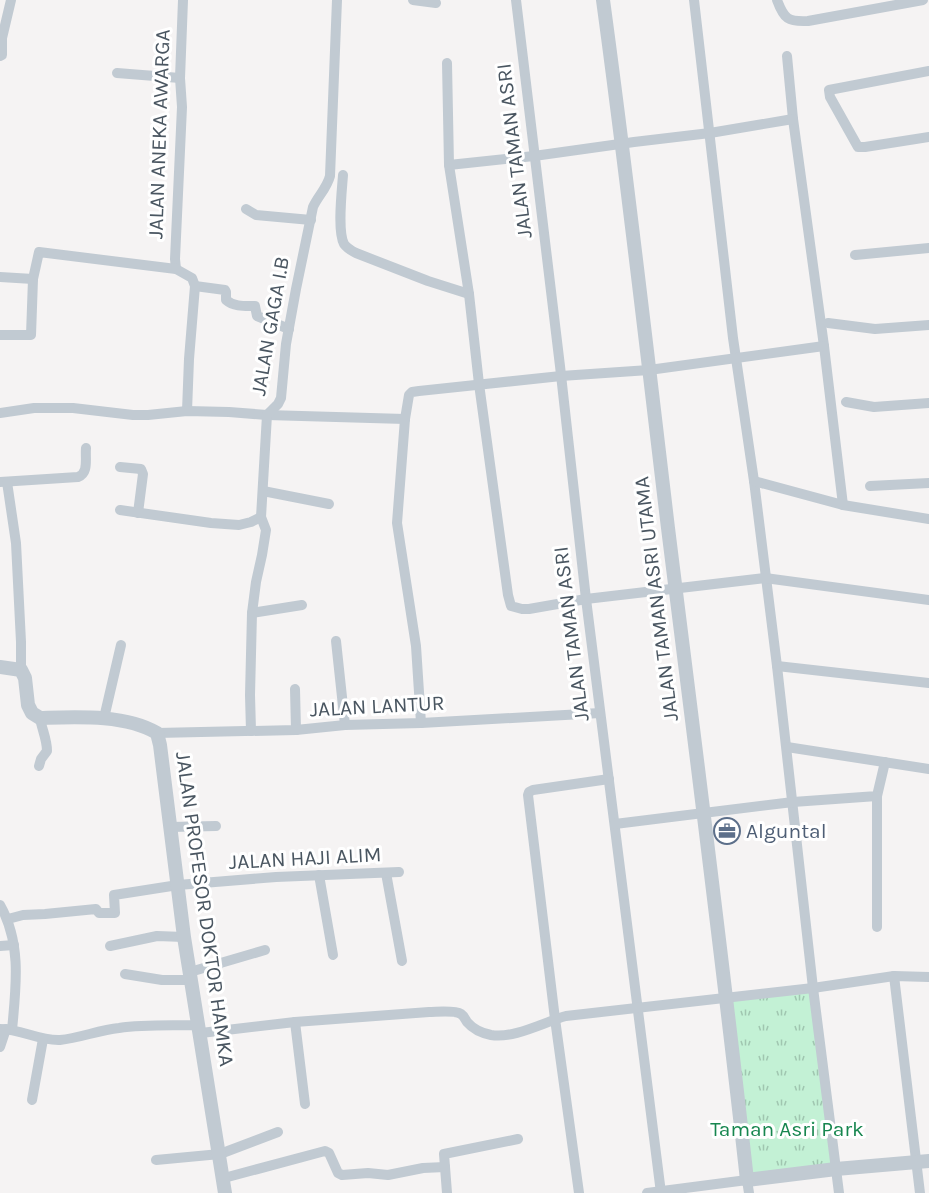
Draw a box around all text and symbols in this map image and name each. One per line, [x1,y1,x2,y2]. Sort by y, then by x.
street label: JALAN ANEKA AWARGA [143,29,175,239]
street label: JALAN TAMAN ASRI [491,62,537,240]
street label: JALAN GAGA I.B [246,255,294,397]
street label: JALAN TAMAN ASRI UTAMA [629,475,683,723]
street label: JALAN TAMAN ASRI [548,545,594,723]
street label: JALAN LANTUR [309,690,445,722]
street label: JALAN PROFESOR DOKTOR HAMKA [171,750,239,1068]
office icon: Alguntal [712,816,742,846]
place label: Alguntal [746,819,827,843]
street label: JALAN HAJI ALIM [228,842,382,874]
park label: Taman Asri Park [710,1117,864,1141]

